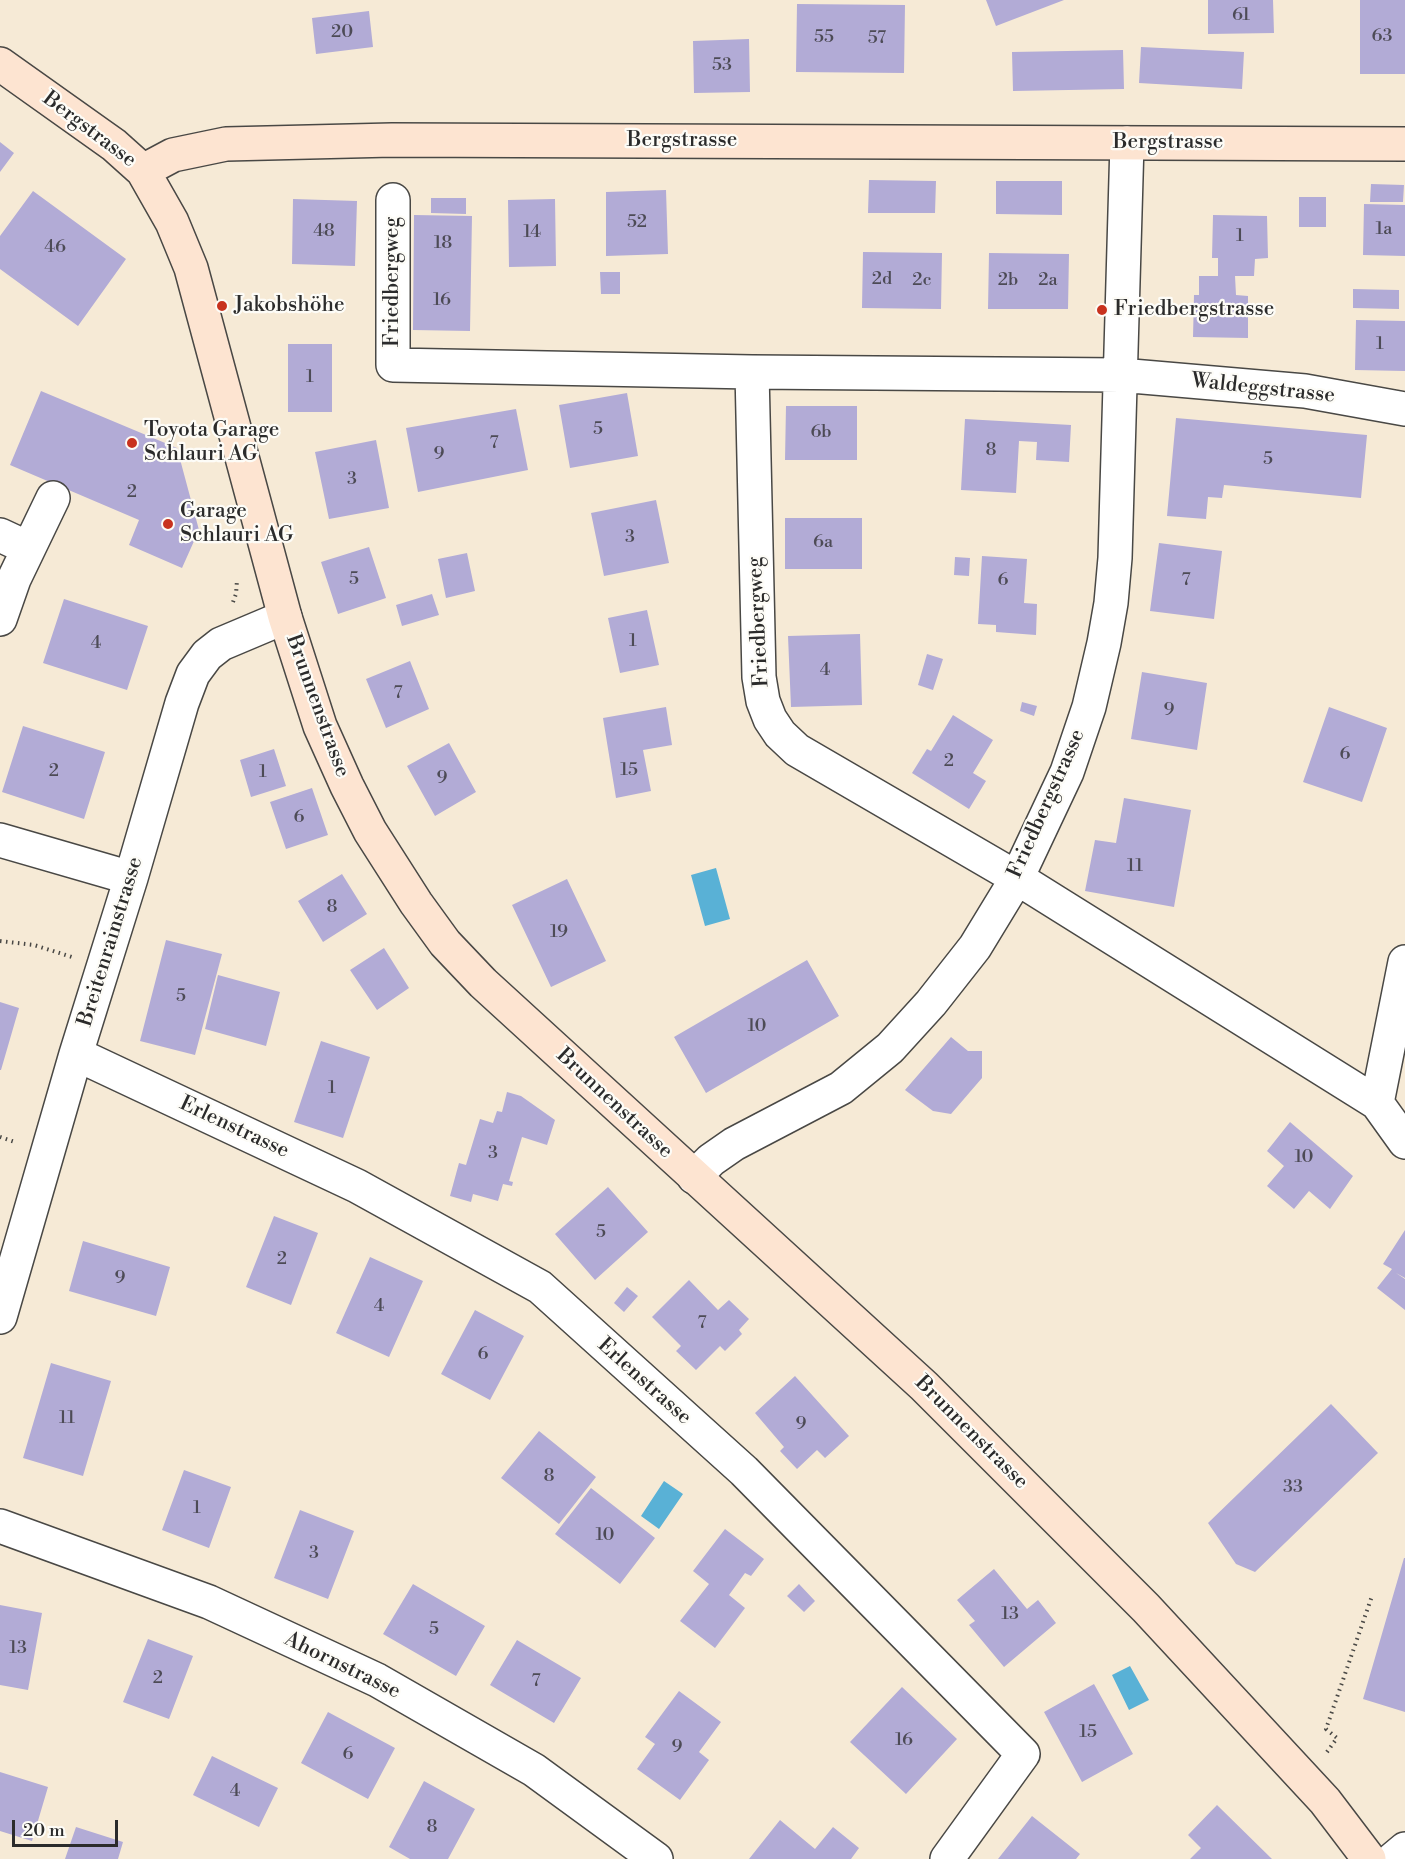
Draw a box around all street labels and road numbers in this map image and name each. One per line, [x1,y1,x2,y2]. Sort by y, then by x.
street label: Bergstrasse [37,87,141,173]
street label: Bergstrasse [627,128,737,154]
street label: Bergstrasse [1113,130,1223,156]
street label: Friedbergweg [380,217,406,347]
street label: Waldeggstrasse [1190,369,1336,409]
street label: Friedbergweg [743,556,775,688]
street label: Brunnenstrasse [280,631,354,781]
street label: Friedbergstrasse [1003,726,1091,882]
street label: Breitenrainstrasse [73,854,149,1030]
street label: Brunnenstrasse [551,1044,677,1164]
street label: Erlenstrasse [175,1092,293,1164]
street label: Erlenstrasse [592,1333,696,1431]
street label: Brunnenstrasse [909,1371,1033,1495]
street label: Ahornstrasse [280,1627,404,1705]

